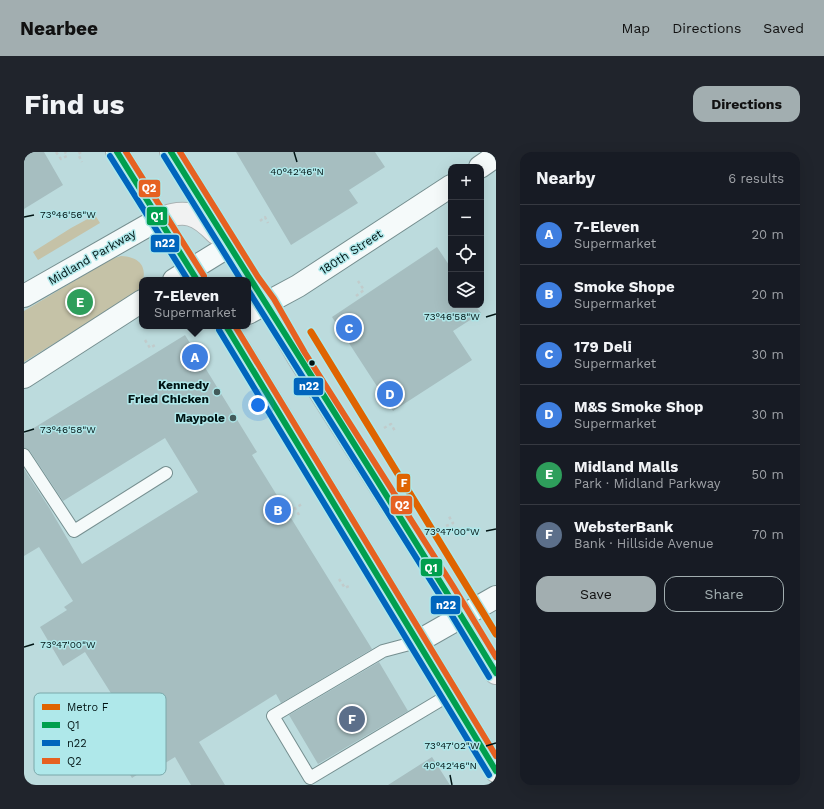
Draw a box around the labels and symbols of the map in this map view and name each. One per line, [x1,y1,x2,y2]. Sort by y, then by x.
text: 40°42'46"N [270,166,324,177]
line badge: Q2 [138,179,161,198]
text: Q2 [142,182,157,195]
line badge: Q1 [146,206,168,226]
text: 73°46'56"W [40,209,96,220]
text: Q1 [151,210,163,223]
street label: Midland Parkway [46,226,139,288]
street label: 180th Street [317,226,385,278]
line badge: n22 [150,234,180,253]
text: n22 [155,237,175,250]
pin: E [67,287,93,317]
text: 73°46'58"W [424,311,480,322]
pin: C [336,313,362,343]
pin: A [182,342,208,372]
unlabelled marker [307,358,317,368]
line badge: n22 [293,377,324,396]
place label: Kennedy Fried Chicken [128,378,209,406]
pin: D [377,379,403,409]
text: n22 [299,380,319,393]
marker: Kennedy Fried Chicken [212,387,222,397]
your location [248,395,268,415]
place label: Maypole [175,411,225,425]
marker: Maypole [228,413,238,423]
text: 73°46'58"W [40,424,96,435]
line badge: F [396,473,411,493]
text: F [401,477,408,490]
pin: B [265,495,291,525]
line badge: Q2 [390,495,413,515]
text: Q2 [395,499,410,512]
text: 73°47'00"W [424,526,480,537]
line badge: Q1 [420,558,443,577]
text: Q1 [425,562,437,575]
line badge: n22 [430,595,461,615]
text: n22 [436,599,456,612]
text: 73°47'00"W [40,639,96,650]
legend [34,693,166,775]
text: Metro F [67,701,109,714]
pin: F [339,704,365,734]
text: Q1 [67,719,80,732]
text: n22 [67,737,87,750]
text: 73°47'02"W [424,740,480,751]
text: Q2 [67,755,82,768]
text: 40°42'46"N [423,760,477,771]

